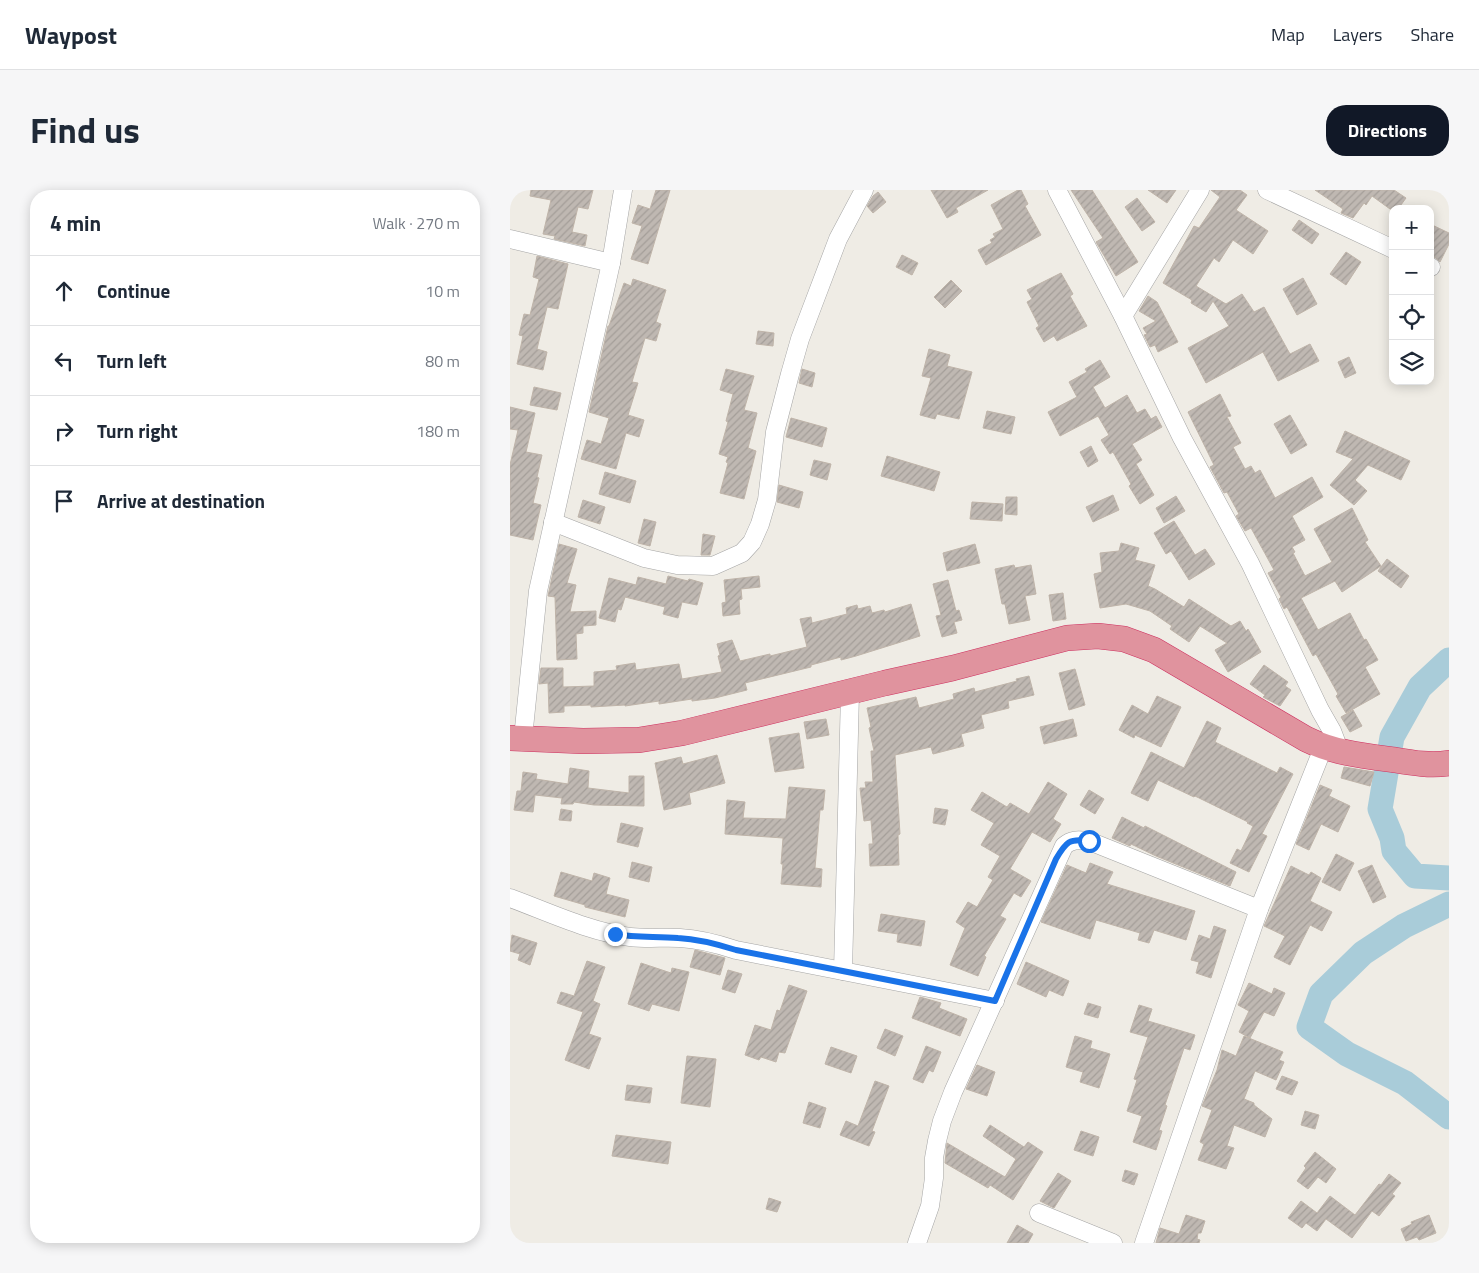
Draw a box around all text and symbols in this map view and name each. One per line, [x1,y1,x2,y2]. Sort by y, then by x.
text: Waypost [25,17,117,53]
text: Map [1271,21,1305,48]
text: Layers [1333,21,1382,48]
text: Share [1410,21,1454,48]
text: Find us [30,103,140,157]
button: Directions [1326,105,1449,156]
map controls [1389,205,1434,385]
button: + [1389,205,1434,250]
text: 4 min [50,207,101,239]
text: Walk · 270 m [372,211,460,235]
button: − [1389,250,1434,295]
text: Continue [97,276,170,305]
icon: ahead [50,277,78,305]
text: 10 m [425,279,460,303]
button: locate [1389,295,1434,340]
button: layers [1389,340,1434,385]
text: Turn left [97,346,167,375]
icon: left [50,347,78,375]
text: 80 m [425,349,460,373]
text: Turn right [97,416,178,445]
icon: right [50,417,78,445]
text: 180 m [416,419,460,443]
text: Arrive at destination [97,486,265,515]
icon: arrive [50,487,78,515]
route start [1078,830,1101,853]
route end [604,923,627,946]

